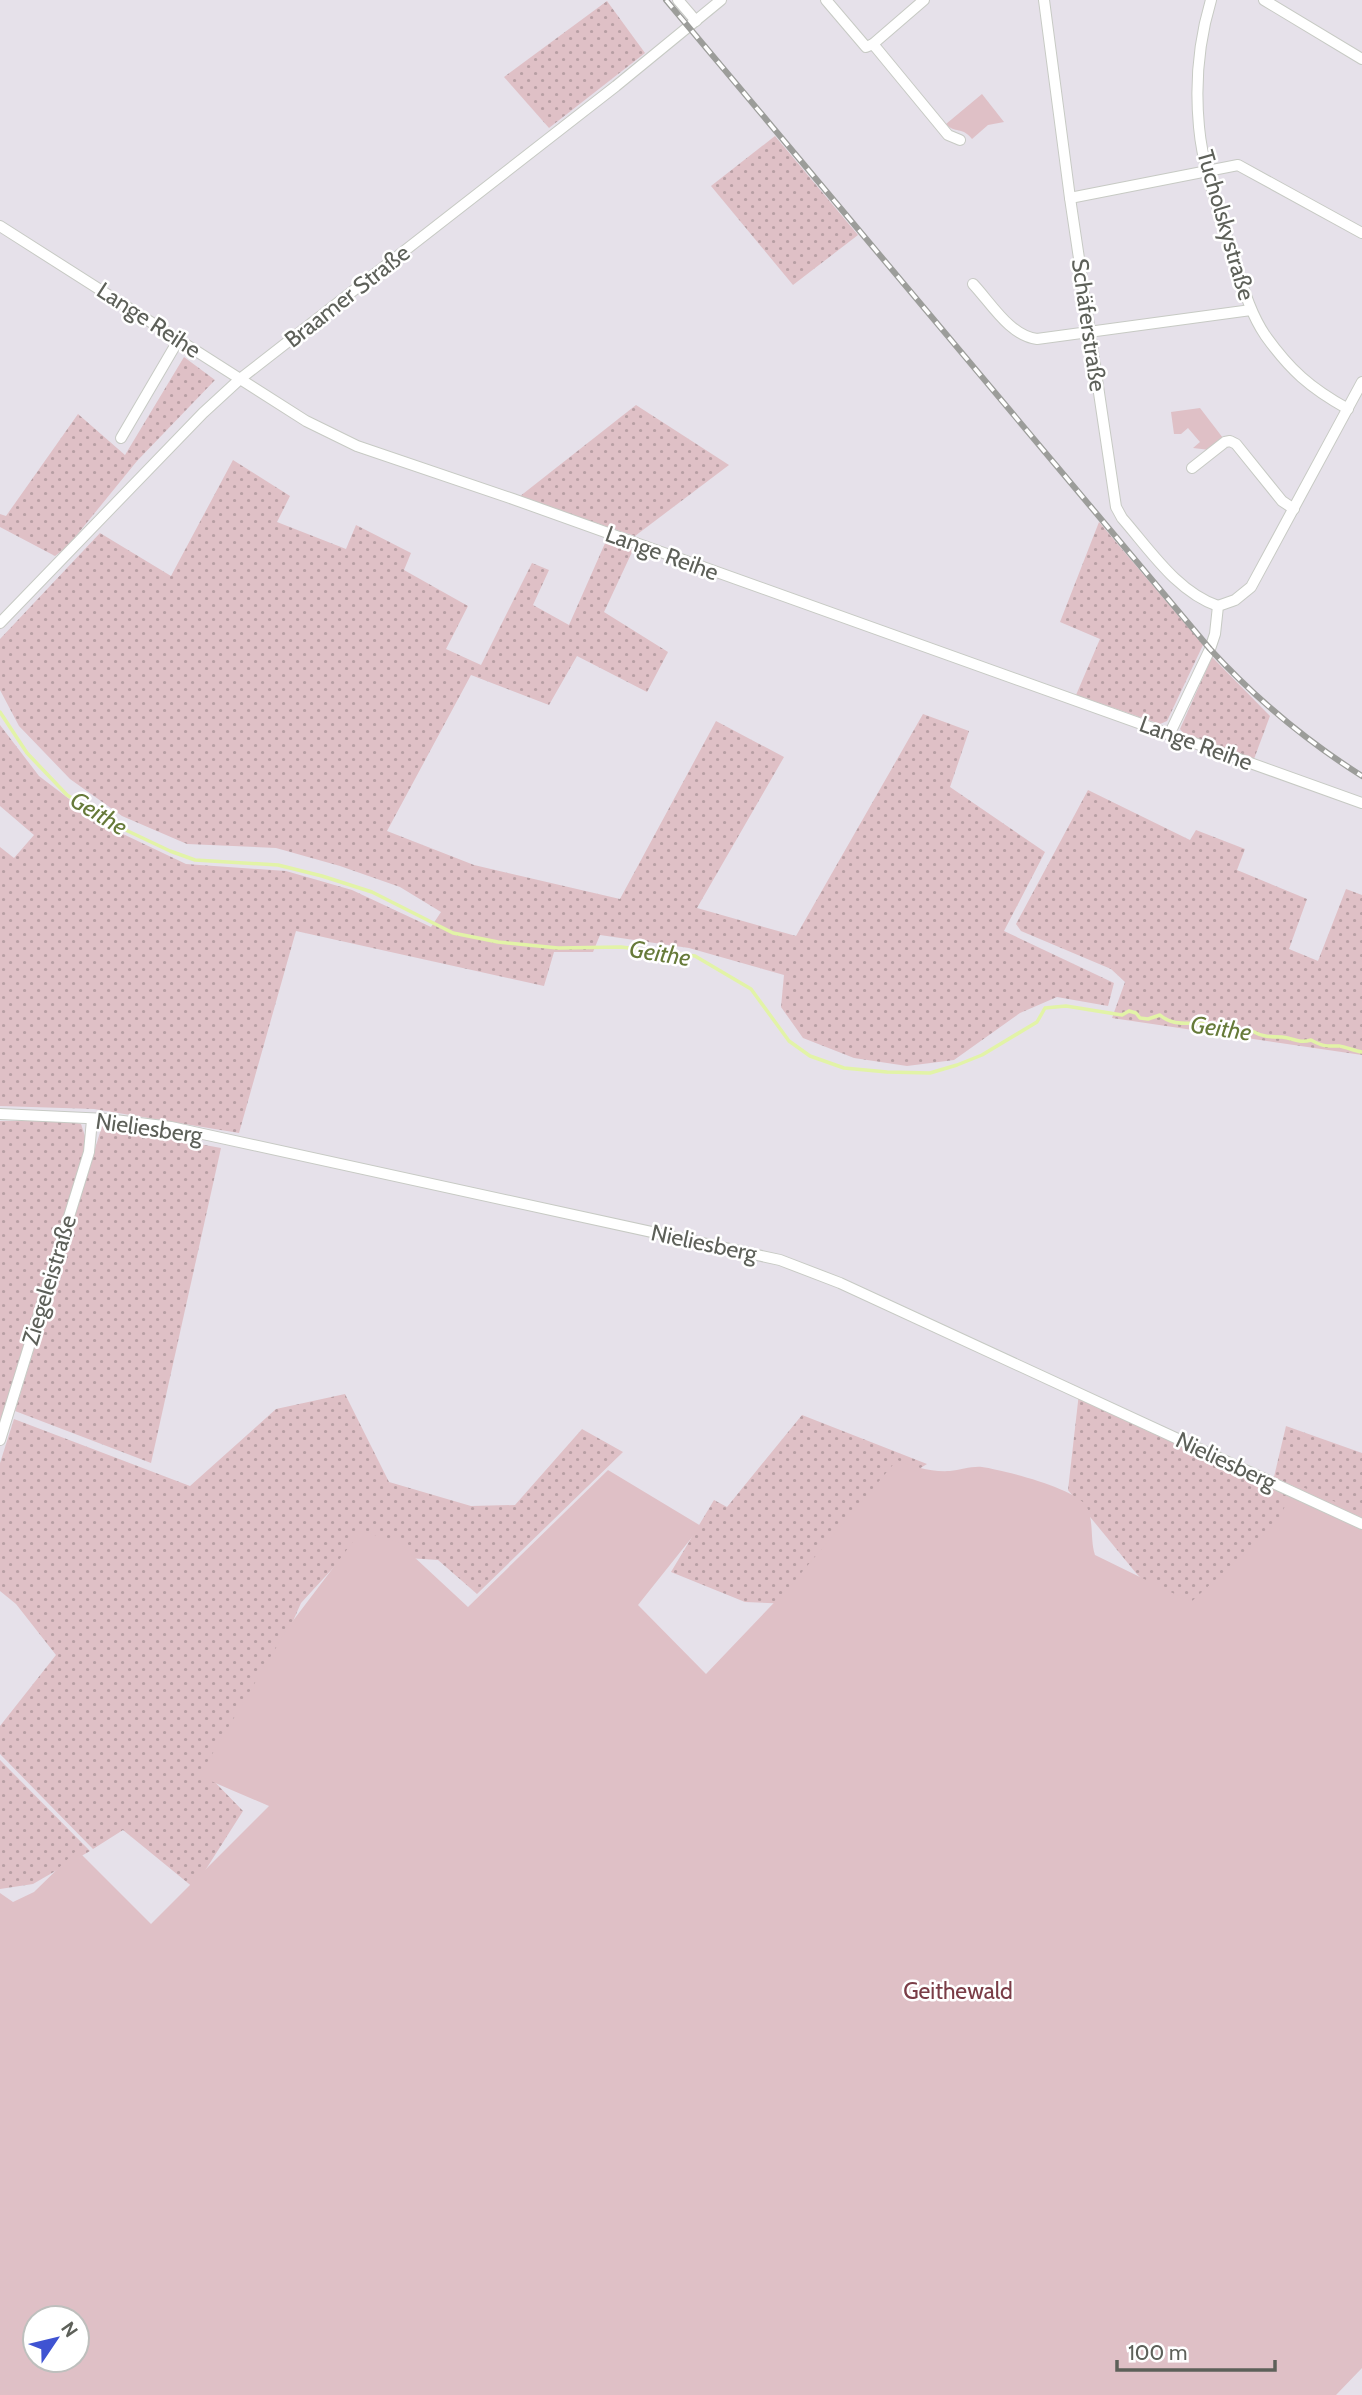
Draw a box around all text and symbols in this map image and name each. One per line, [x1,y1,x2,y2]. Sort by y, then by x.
street label: Tucholskystraße [1191,147,1261,304]
street label: Braamer Straße [279,238,415,354]
street label: Schäferstraße [1066,257,1112,394]
street label: Lange Reihe [92,276,206,364]
street label: Lange Reihe [602,520,723,586]
street label: Lange Reihe [1136,710,1257,776]
water label: Geithe [65,785,133,841]
water label: Geithe [627,934,693,972]
water label: Geithe [1189,1009,1253,1047]
street label: Nieliesberg [94,1107,205,1149]
street label: Ziegeleistraße [16,1211,82,1348]
street label: Nieliesberg [649,1218,760,1268]
street label: Nieliesberg [1171,1426,1281,1497]
park label: Geithewald [903,1977,1013,2005]
north arrow [21,2304,91,2374]
text: N [56,2317,83,2342]
scale bar [1117,2328,1274,2372]
text: 100 m [1128,2340,1187,2365]

